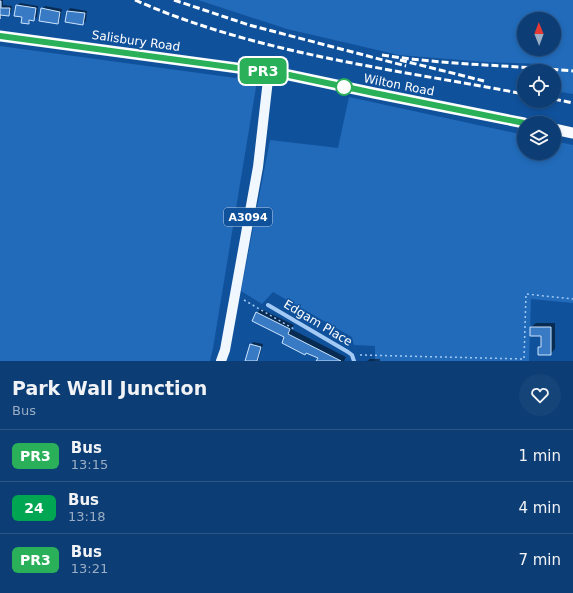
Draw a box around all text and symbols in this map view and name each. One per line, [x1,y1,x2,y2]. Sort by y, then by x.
north arrow [517,12,561,56]
map controls [517,12,561,160]
street label: Salisbury Road [91,28,181,54]
line badge: PR3 [240,58,286,84]
text: PR3 [248,63,278,79]
button: locate [517,64,561,108]
street label: Wilton Road [362,71,436,99]
unlabelled marker [335,78,353,96]
button: layers [517,116,561,160]
road number: A3094 [224,208,272,226]
street label: Edgam Place [281,297,355,349]
button: heart [519,374,561,416]
text: Park Wall Junction [12,377,207,399]
text: Bus [12,403,36,418]
text: Bus [71,439,102,457]
text: 1 min [518,447,561,465]
text: PR3 [20,448,51,464]
text: 13:15 [71,457,108,472]
text: Bus [68,491,99,509]
text: 4 min [518,499,561,517]
text: 24 [24,500,44,516]
text: 13:18 [68,509,105,524]
text: Bus [71,543,102,561]
text: 7 min [518,551,561,569]
text: PR3 [20,552,51,568]
text: 13:21 [71,561,108,576]

